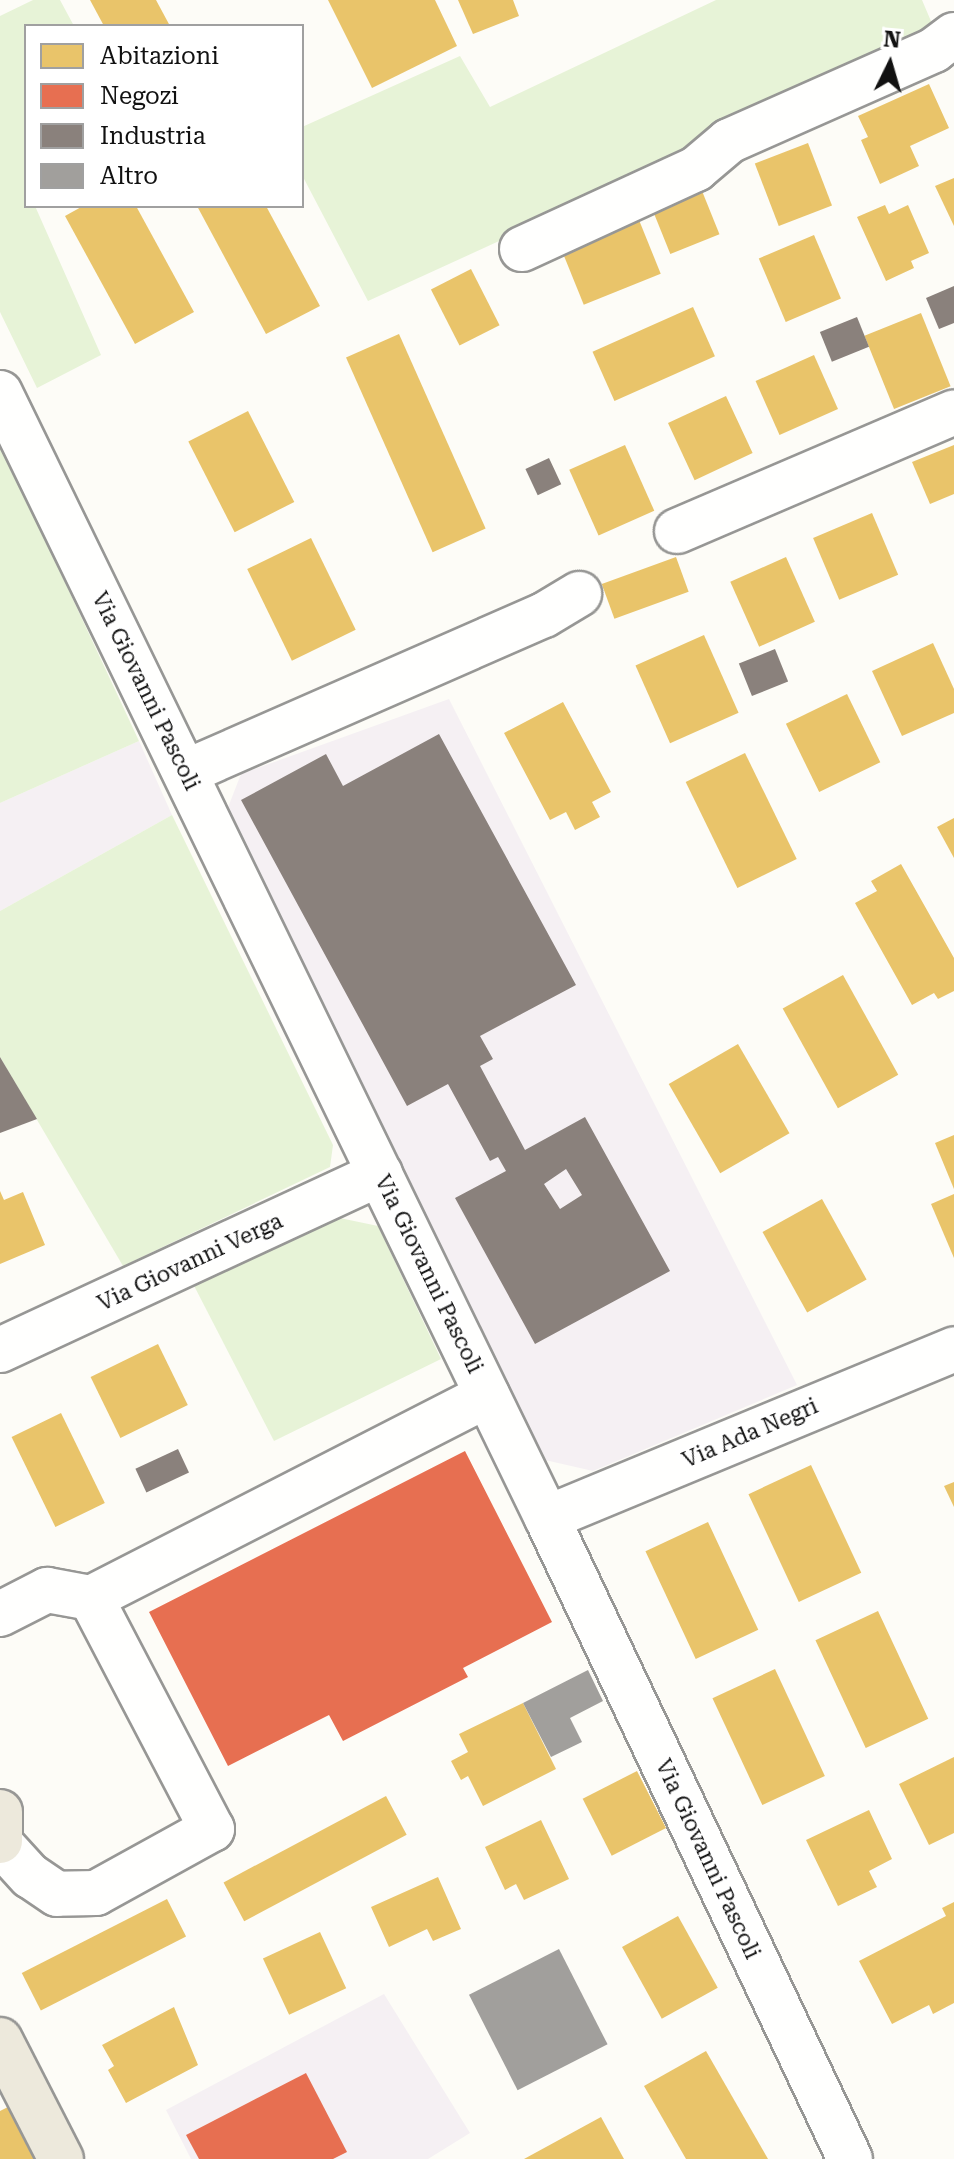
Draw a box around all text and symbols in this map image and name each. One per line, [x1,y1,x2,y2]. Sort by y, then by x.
legend [24,24,304,208]
north arrow [850,24,930,104]
text: N [883,26,902,53]
text: Abitazioni [100,42,219,70]
text: Negozi [100,82,179,110]
text: Industria [100,122,206,150]
text: Altro [100,162,158,190]
street label: Via Giovanni Pascoli [86,587,206,795]
street label: Via Giovanni Pascoli [369,1170,489,1378]
street label: Via Giovanni Verga [93,1208,287,1316]
street label: Via Ada Negri [678,1393,822,1473]
street label: Via Giovanni Pascoli [650,1755,766,1963]

